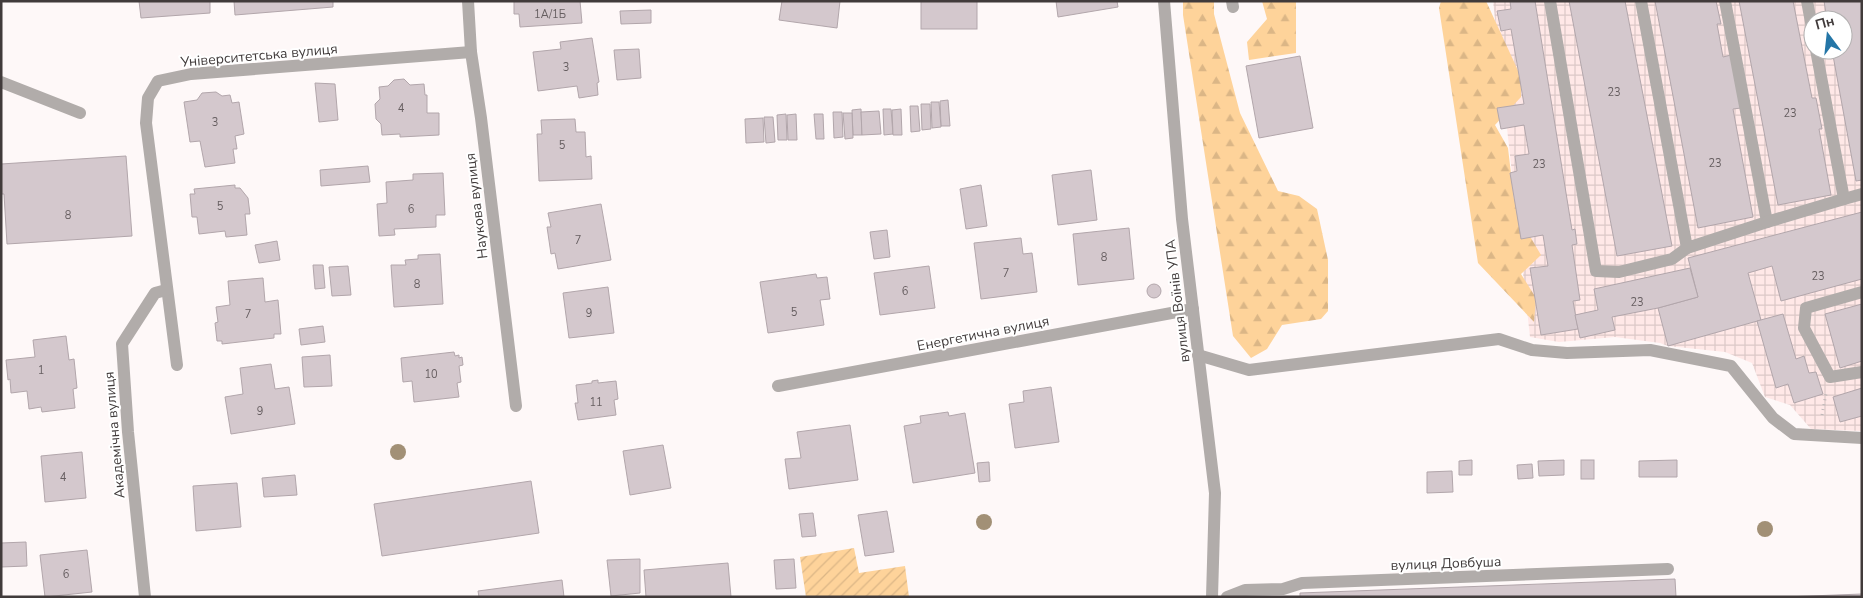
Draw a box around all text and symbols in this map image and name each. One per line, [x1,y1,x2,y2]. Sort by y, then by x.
house number: 1А/1Б [534,7,566,22]
north arrow [1803,10,1853,60]
text: Пн [1813,11,1837,35]
street label: Університетська вулиця [179,39,338,72]
house number: 3 [563,60,569,75]
house number: 23 [1607,85,1621,100]
house number: 4 [398,101,405,116]
house number: 23 [1783,106,1797,121]
house number: 3 [212,115,218,130]
house number: 5 [559,138,566,153]
street label: Наукова вулиця [461,152,492,260]
house number: 23 [1708,156,1722,171]
house number: 23 [1532,157,1546,172]
house number: 5 [217,199,224,214]
house number: 6 [408,202,415,217]
house number: 8 [65,208,72,223]
house number: 7 [575,233,581,248]
street label: вулиця Воїнів УПА [1161,238,1194,364]
house number: 8 [1101,250,1108,265]
house number: 7 [1003,266,1009,281]
house number: 23 [1811,269,1825,284]
house number: 8 [414,277,421,292]
house number: 6 [902,284,909,299]
house number: 23 [1630,295,1644,310]
house number: 5 [791,305,798,320]
house number: 9 [586,306,592,321]
house number: 7 [245,307,251,322]
street label: Енергетична вулиця [915,311,1051,356]
house number: 1 [38,363,44,378]
house number: 10 [424,367,438,382]
street label: Академічна вулиця [99,371,130,499]
house number: 11 [589,395,603,410]
house number: 9 [257,404,263,419]
house number: 4 [60,470,67,485]
street label: вулиця Довбуша [1390,552,1502,575]
house number: 6 [63,567,70,582]

